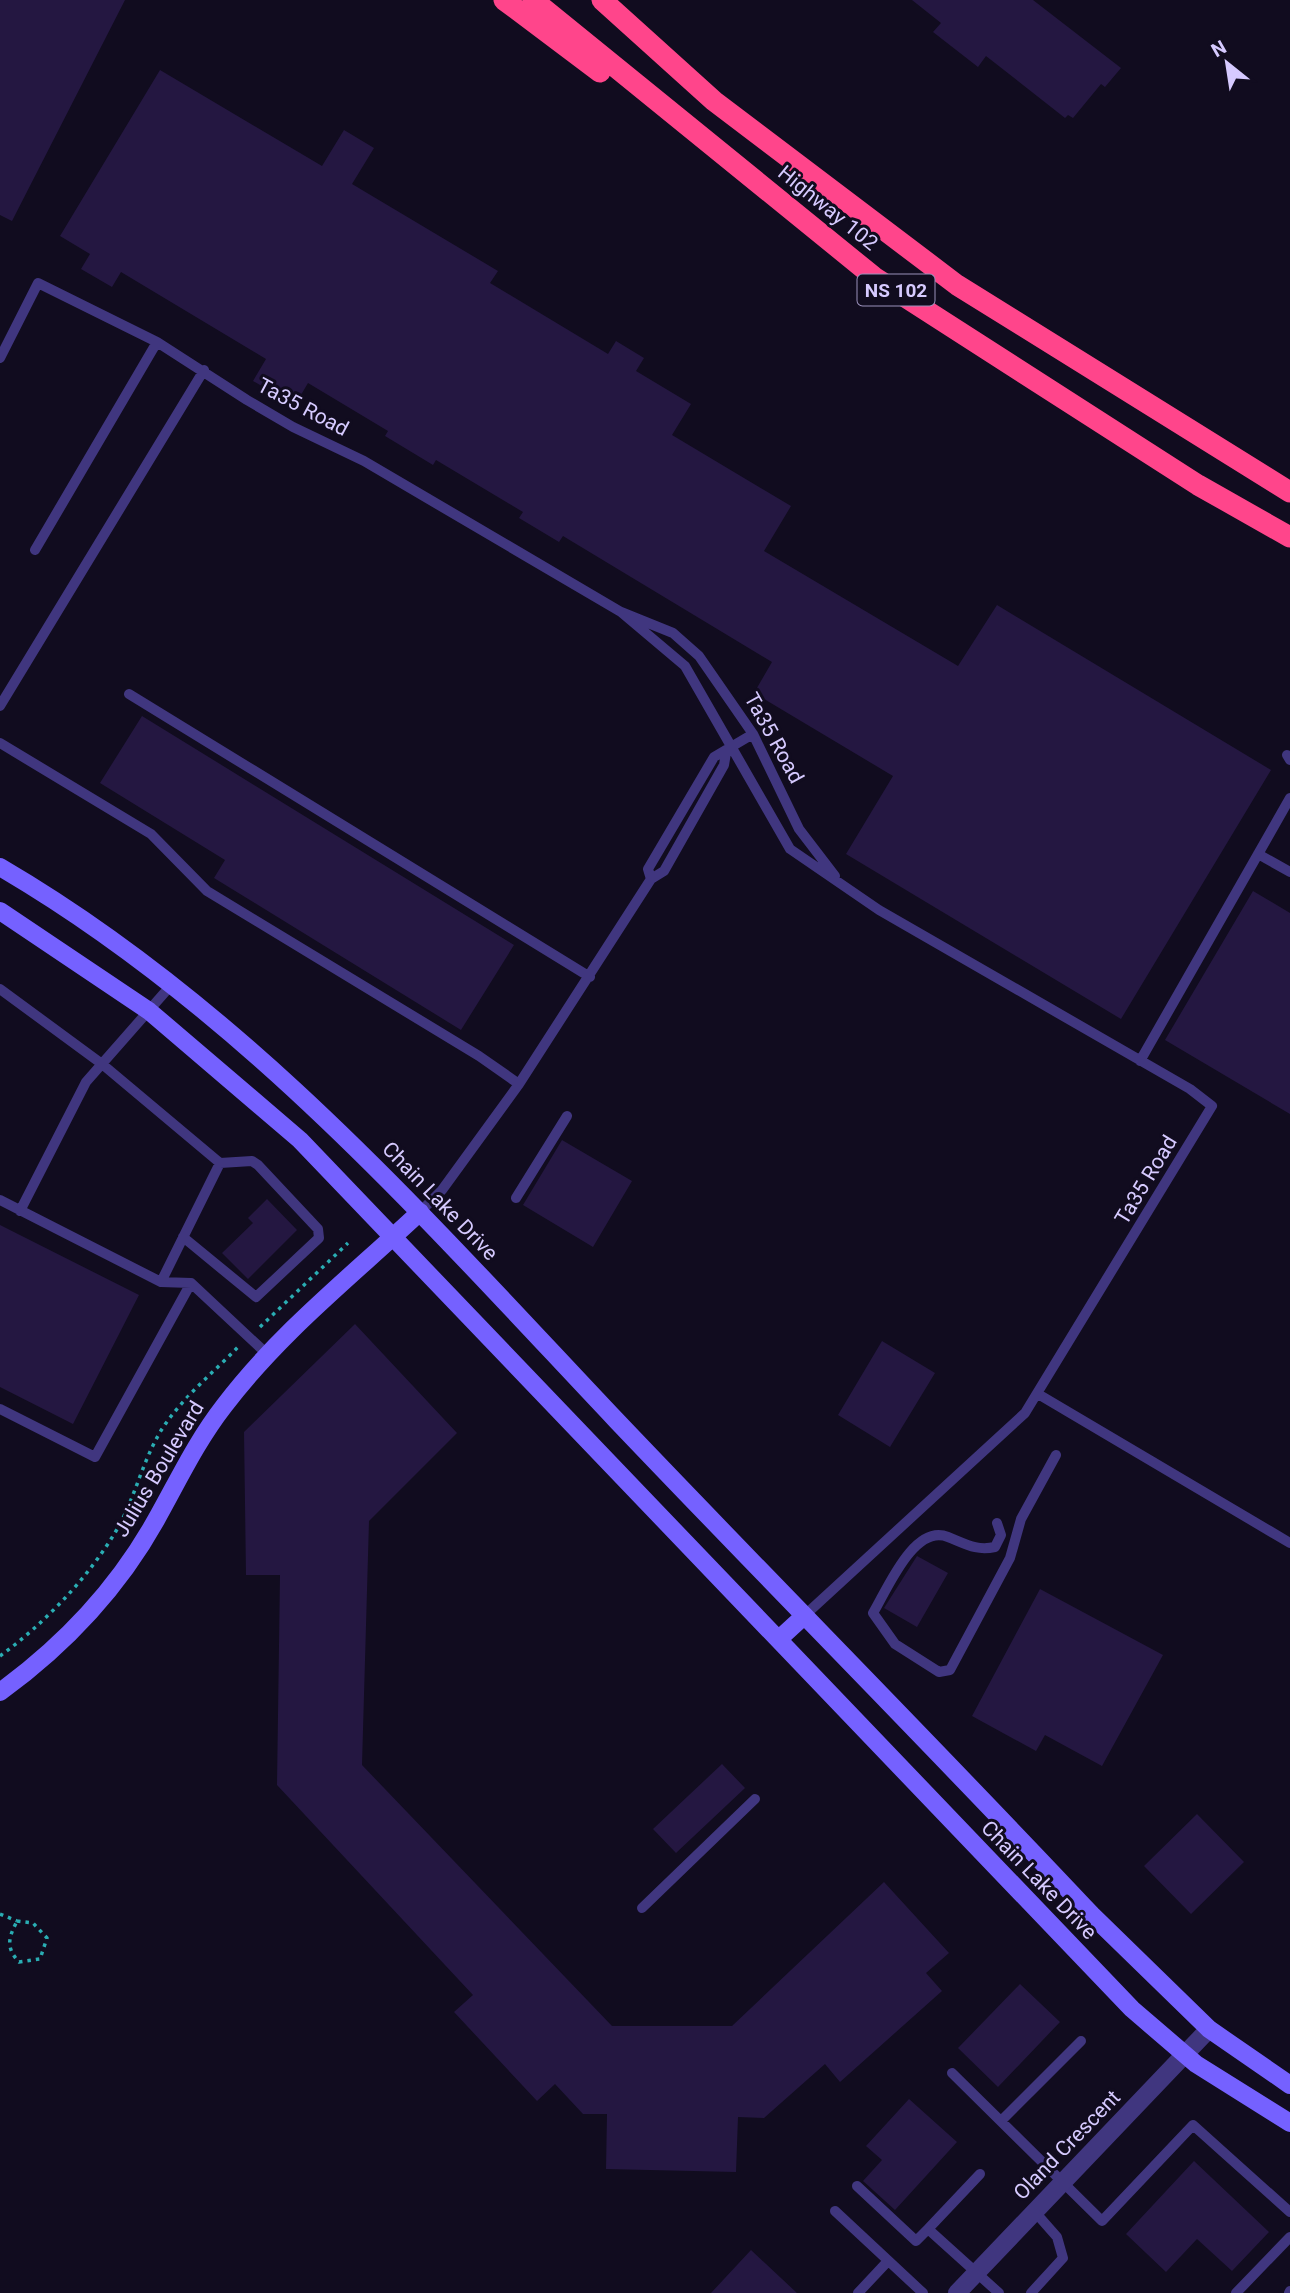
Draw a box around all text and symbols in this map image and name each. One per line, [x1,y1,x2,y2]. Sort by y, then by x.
north arrow [1192,28,1262,98]
text: N [1207,35,1230,62]
street label: Highway 102 [773,161,883,256]
road number: NS 102 [858,274,934,306]
street label: Ta35 Road [253,373,353,441]
street label: Ta35 Road [739,689,809,787]
street label: Ta35 Road [1110,1131,1182,1229]
street label: Chain Lake Drive [377,1137,503,1265]
street label: Julius Boulevard [109,1397,209,1541]
street label: Chain Lake Drive [976,1816,1102,1944]
street label: Oland Crescent [1009,2085,1125,2205]

